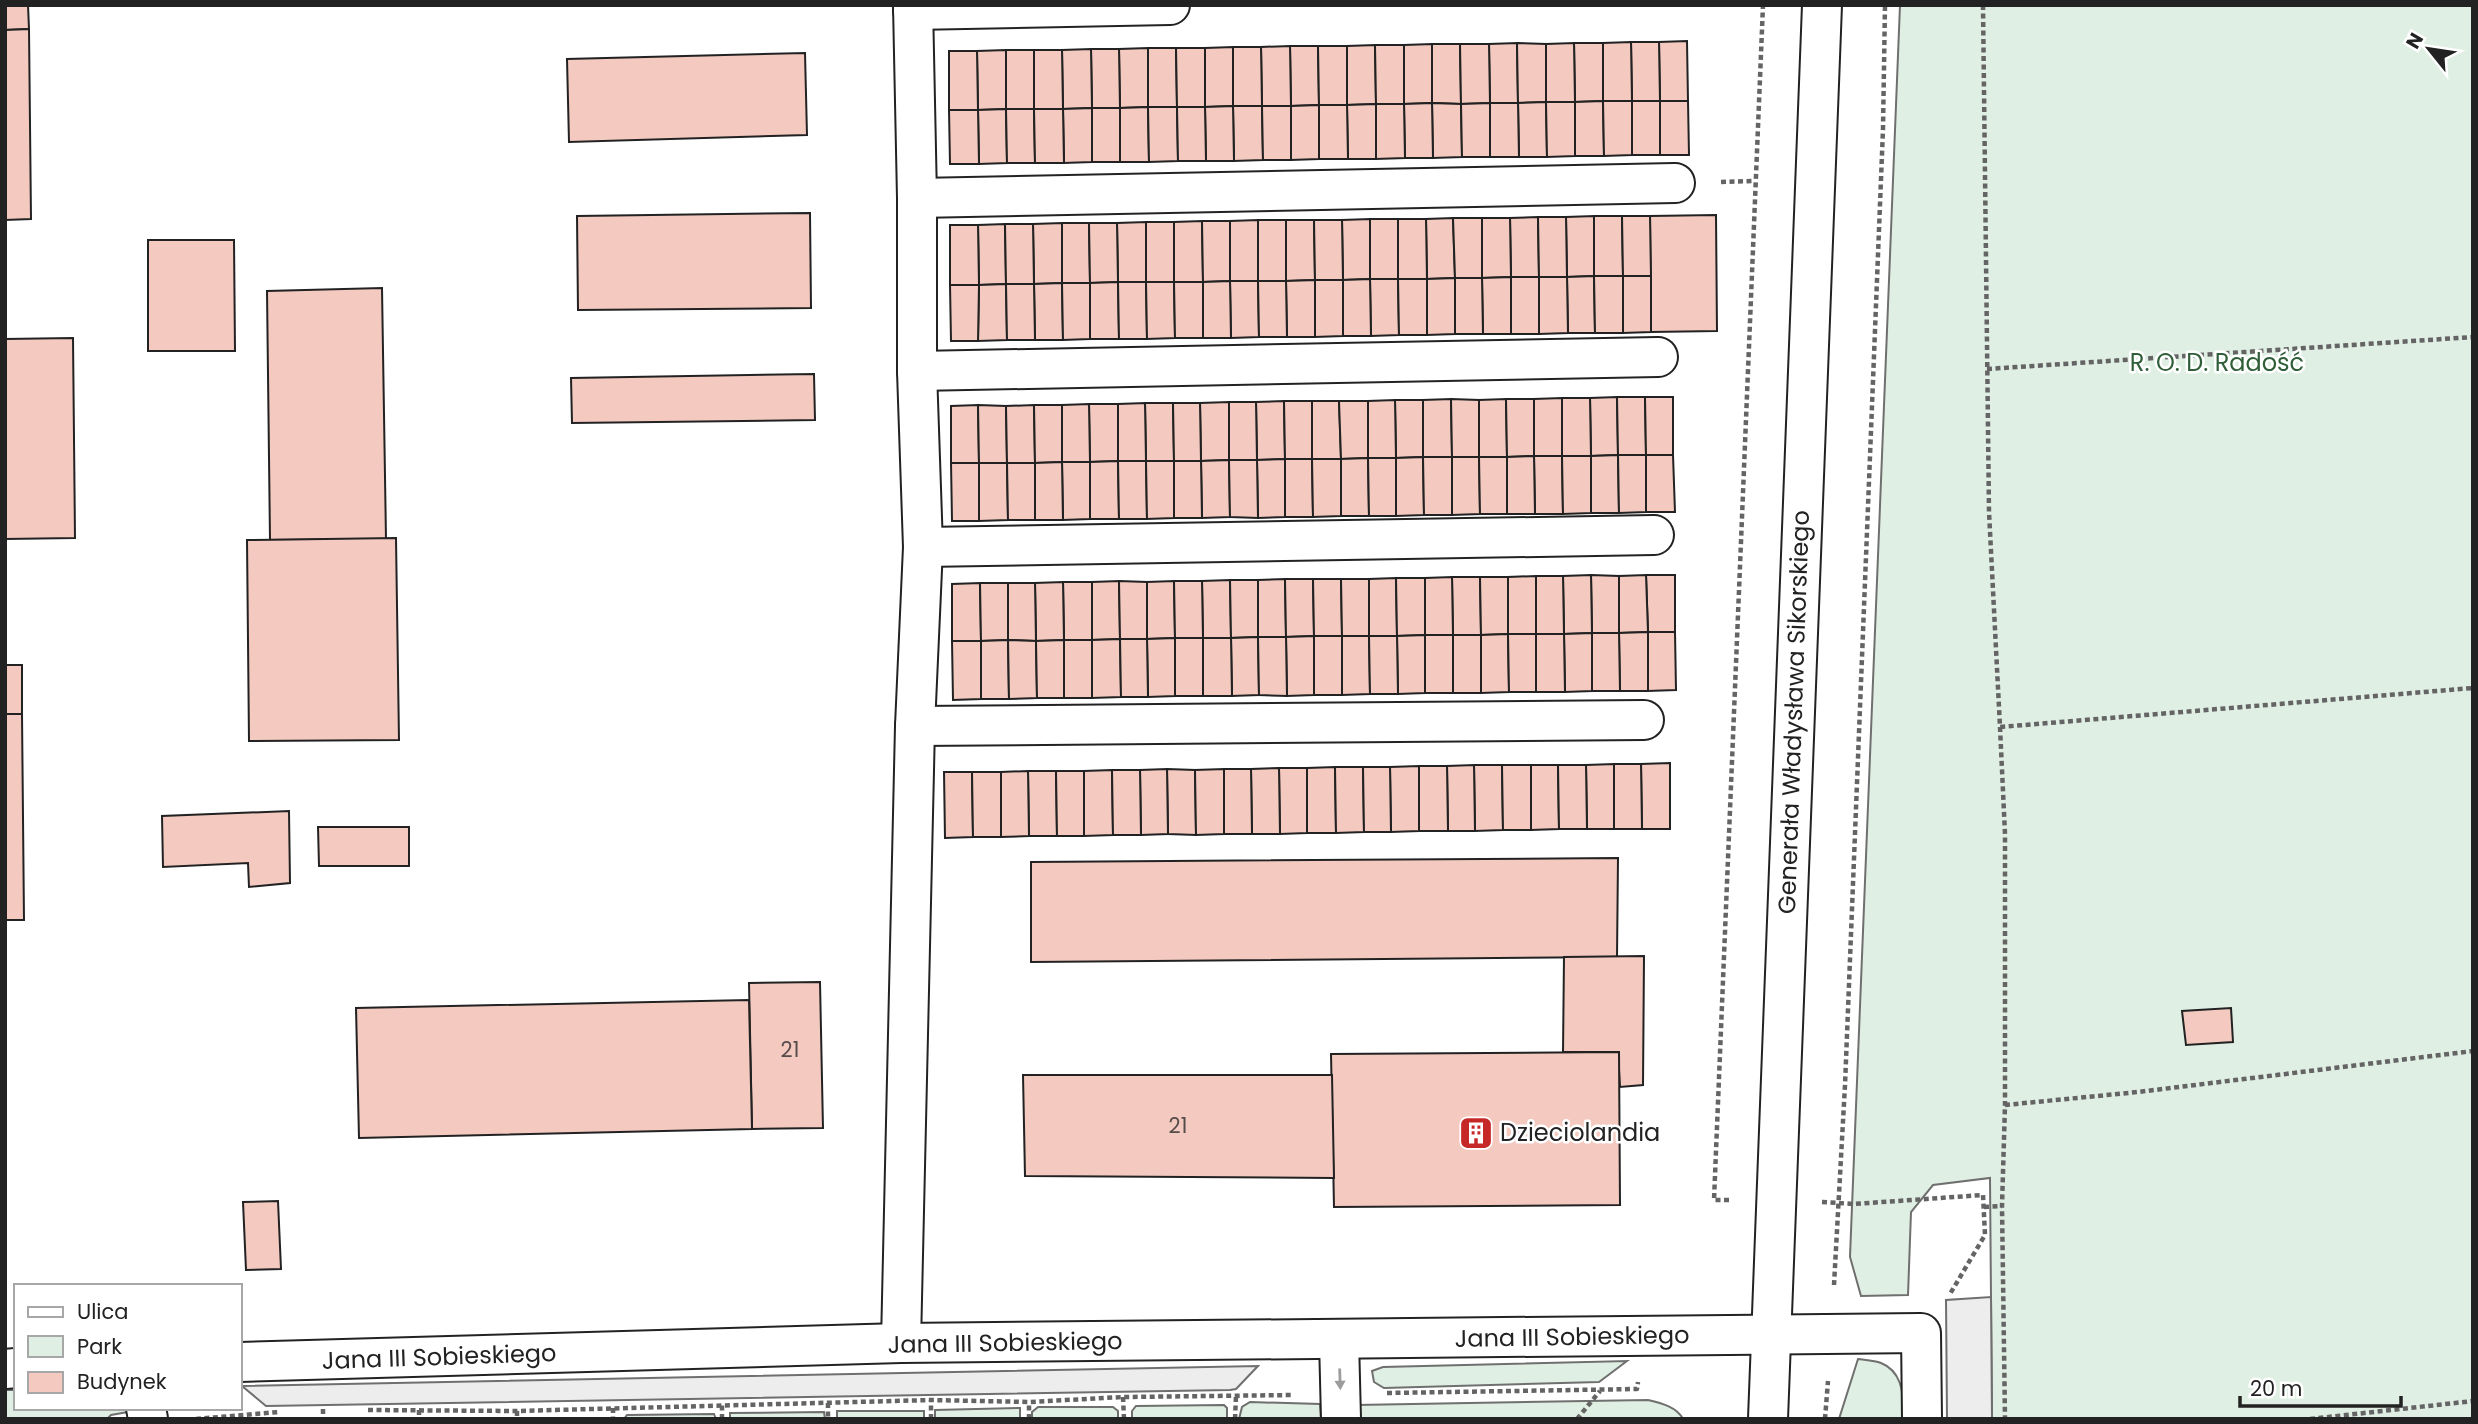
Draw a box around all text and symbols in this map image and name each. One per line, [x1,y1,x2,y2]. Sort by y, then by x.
north arrow [2394,14,2464,84]
text: N [2399,28,2430,54]
park label: R. O. D. Radość [2130,346,2304,379]
street label: Generała Władysława Sikorskiego [1770,510,1817,914]
house number: 21 [781,1035,799,1064]
house number: 21 [1169,1111,1187,1140]
building icon: Dzieciolandia [1457,1114,1495,1152]
place label: Dzieciolandia [1500,1116,1660,1149]
legend [14,1284,242,1410]
text: Ulica [77,1297,128,1326]
street label: Jana III Sobieskiego [1454,1318,1690,1355]
street label: Jana III Sobieskiego [887,1324,1123,1361]
text: Park [77,1332,122,1361]
street label: Jana III Sobieskiego [321,1336,557,1377]
scale bar [2240,1364,2401,1408]
text: Budynek [77,1367,167,1396]
one-way arrow [1334,1369,1345,1391]
text: 20 m [2250,1374,2303,1403]

